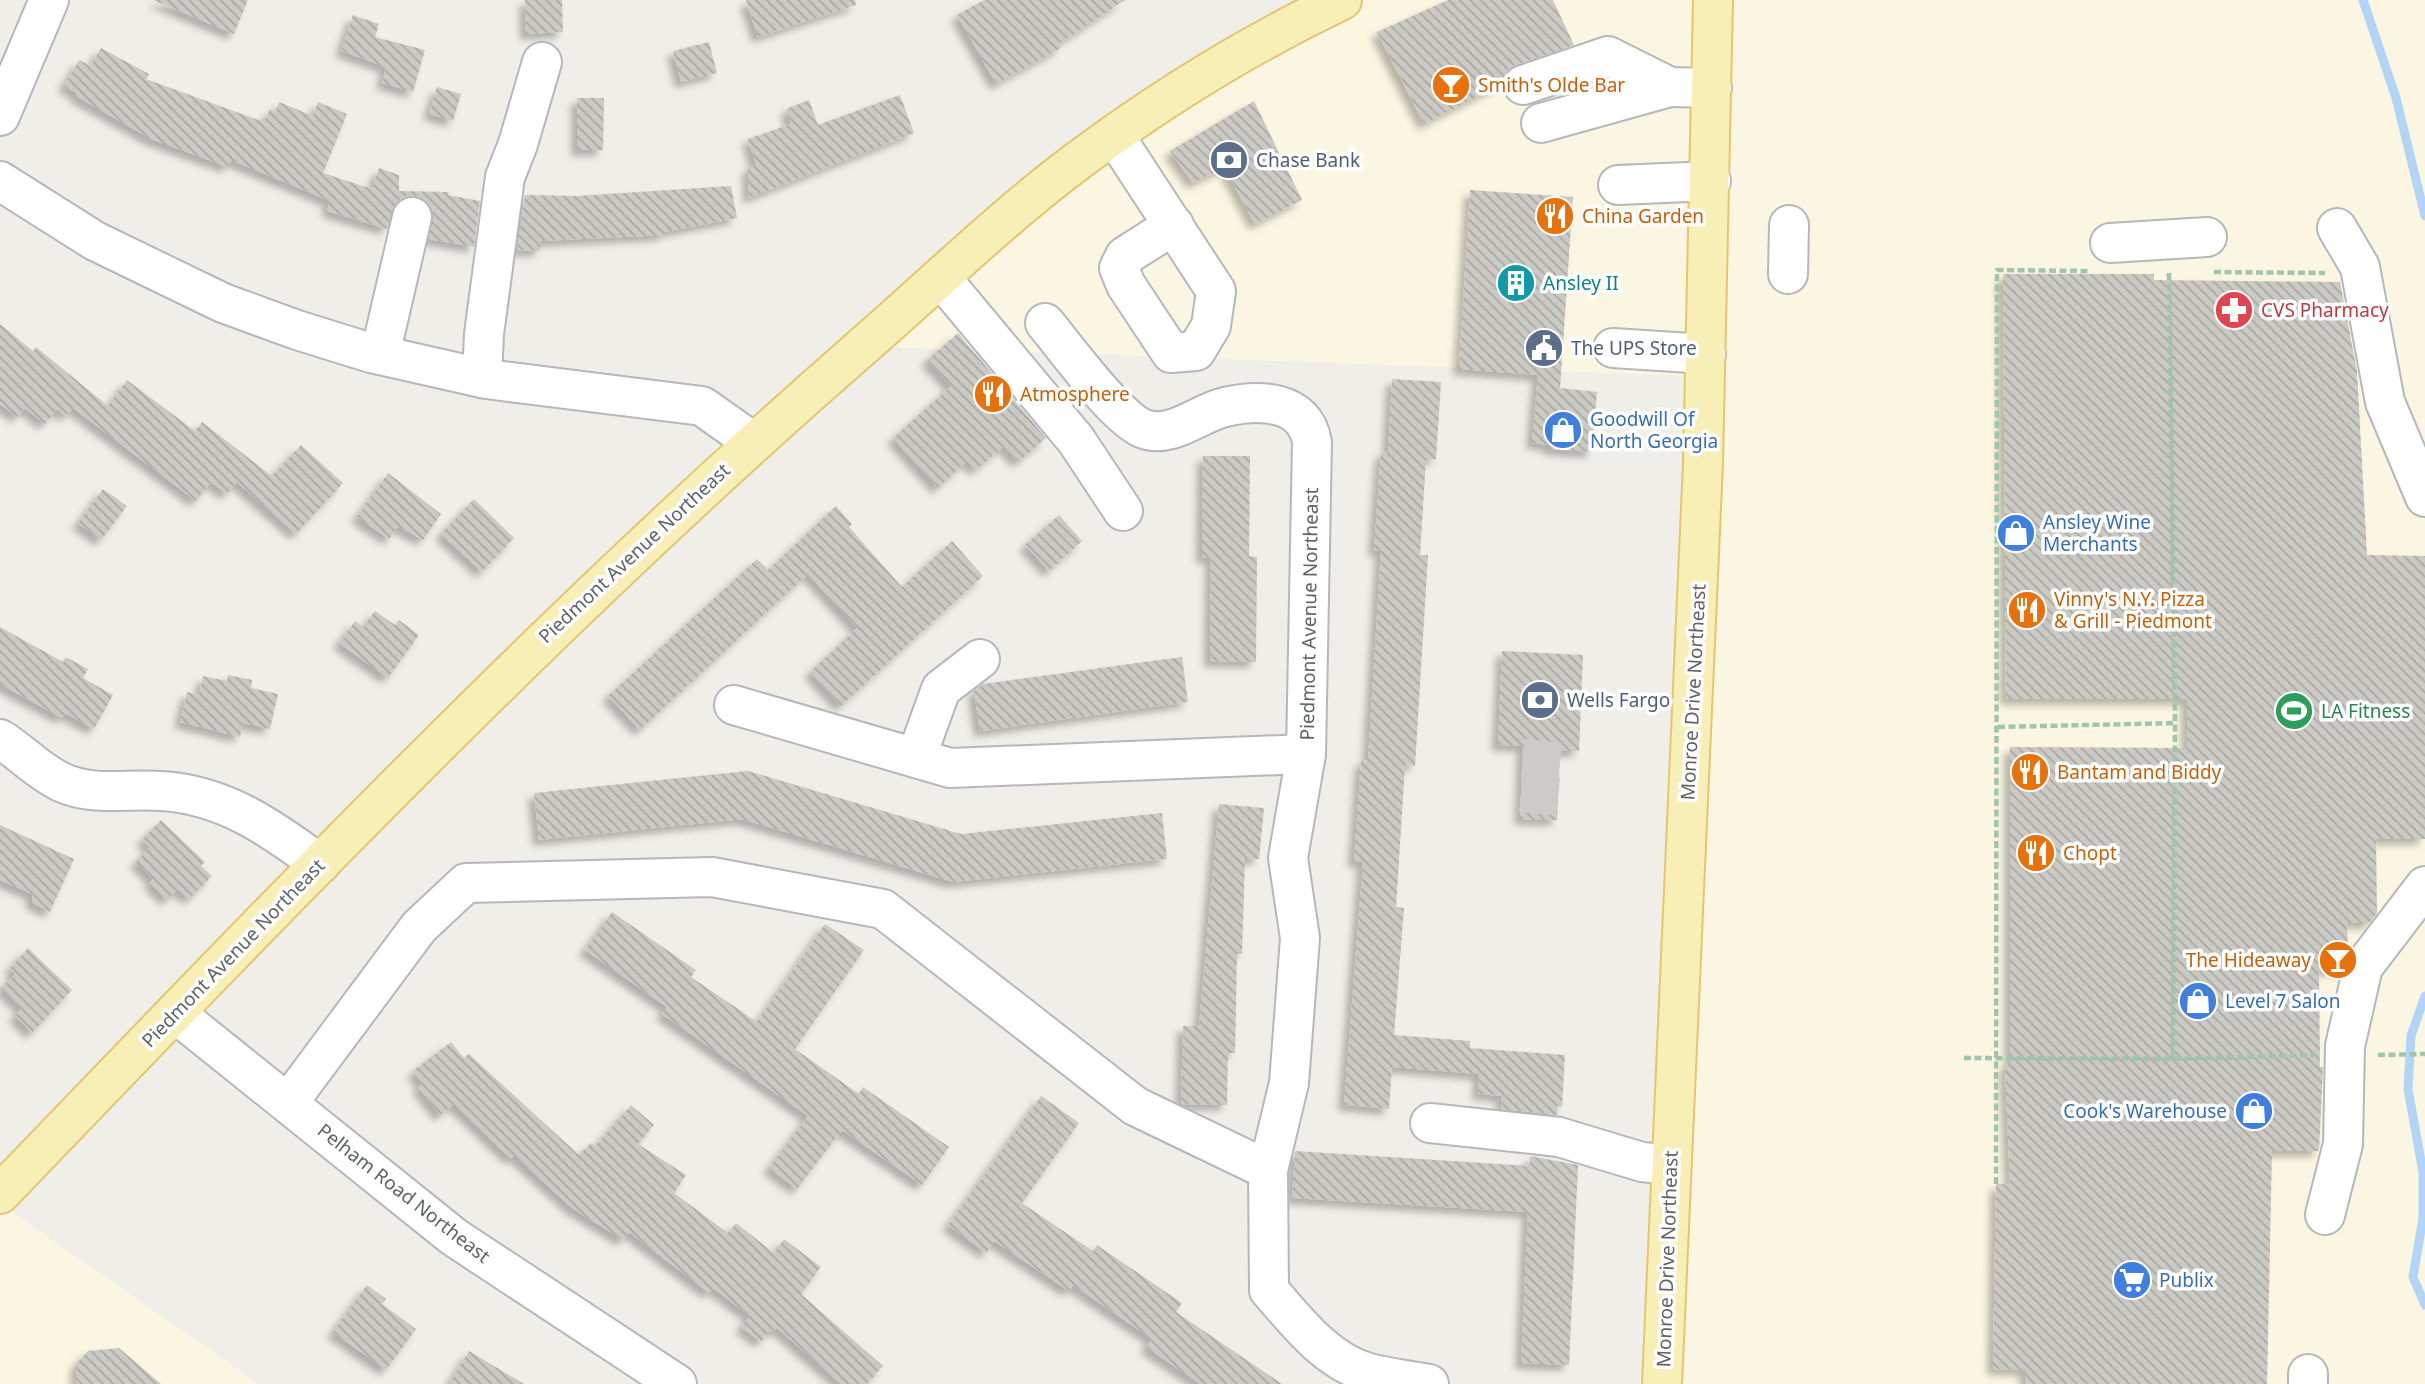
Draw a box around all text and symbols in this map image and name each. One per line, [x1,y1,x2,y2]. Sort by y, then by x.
bar icon: Smith's Olde Bar [1430,64,1472,106]
place label: Smith's Olde Bar [1478,72,1625,98]
bank icon: Chase Bank [1208,139,1250,181]
place label: Chase Bank [1256,147,1360,173]
restaurant icon: China Garden [1534,195,1576,237]
place label: China Garden [1582,203,1704,229]
building icon: Ansley II [1495,262,1537,304]
place label: Ansley II [1543,270,1619,296]
pharmacy icon: CVS Pharmacy [2213,289,2255,331]
place label: CVS Pharmacy [2261,297,2389,323]
public building icon: The UPS Store [1523,327,1565,369]
place label: The UPS Store [1571,335,1697,361]
restaurant icon: Atmosphere [972,373,1014,415]
place label: Atmosphere [1020,381,1130,407]
place label: Goodwill Of North Georgia [1590,406,1718,454]
shop icon: Goodwill Of North Georgia [1542,409,1584,451]
street label: Piedmont Avenue Northeast [533,457,735,649]
street label: Piedmont Avenue Northeast [1294,487,1324,741]
place label: Ansley Wine Merchants [2043,509,2151,557]
shop icon: Ansley Wine Merchants [1995,512,2037,554]
street label: Monroe Drive Northeast [1674,583,1712,801]
place label: Vinny's N.Y. Pizza & Grill - Piedmont [2054,586,2212,634]
restaurant icon: Vinny's N.Y. Pizza & Grill - Piedmont [2006,589,2048,631]
bank icon: Wells Fargo [1519,679,1561,721]
place label: Wells Fargo [1567,687,1670,713]
sports icon: LA Fitness [2273,690,2315,732]
place label: LA Fitness [2321,698,2410,724]
restaurant icon: Bantam and Biddy [2009,751,2051,793]
place label: Bantam and Biddy [2057,759,2222,785]
restaurant icon: Chopt [2015,832,2057,874]
place label: Chopt [2063,840,2117,866]
street label: Piedmont Avenue Northeast [136,853,330,1053]
bar icon: The Hideaway [2317,939,2359,981]
place label: The Hideaway [2186,947,2311,973]
shop icon: Level 7 Salon [2177,980,2219,1022]
place label: Level 7 Salon [2225,988,2341,1014]
shop icon: Cook's Warehouse [2233,1090,2275,1132]
place label: Cook's Warehouse [2063,1098,2227,1124]
street label: Pelham Road Northeast [312,1117,496,1269]
street label: Monroe Drive Northeast [1650,1150,1684,1368]
supermarket icon: Publix [2111,1259,2153,1301]
place label: Publix [2159,1267,2214,1293]

